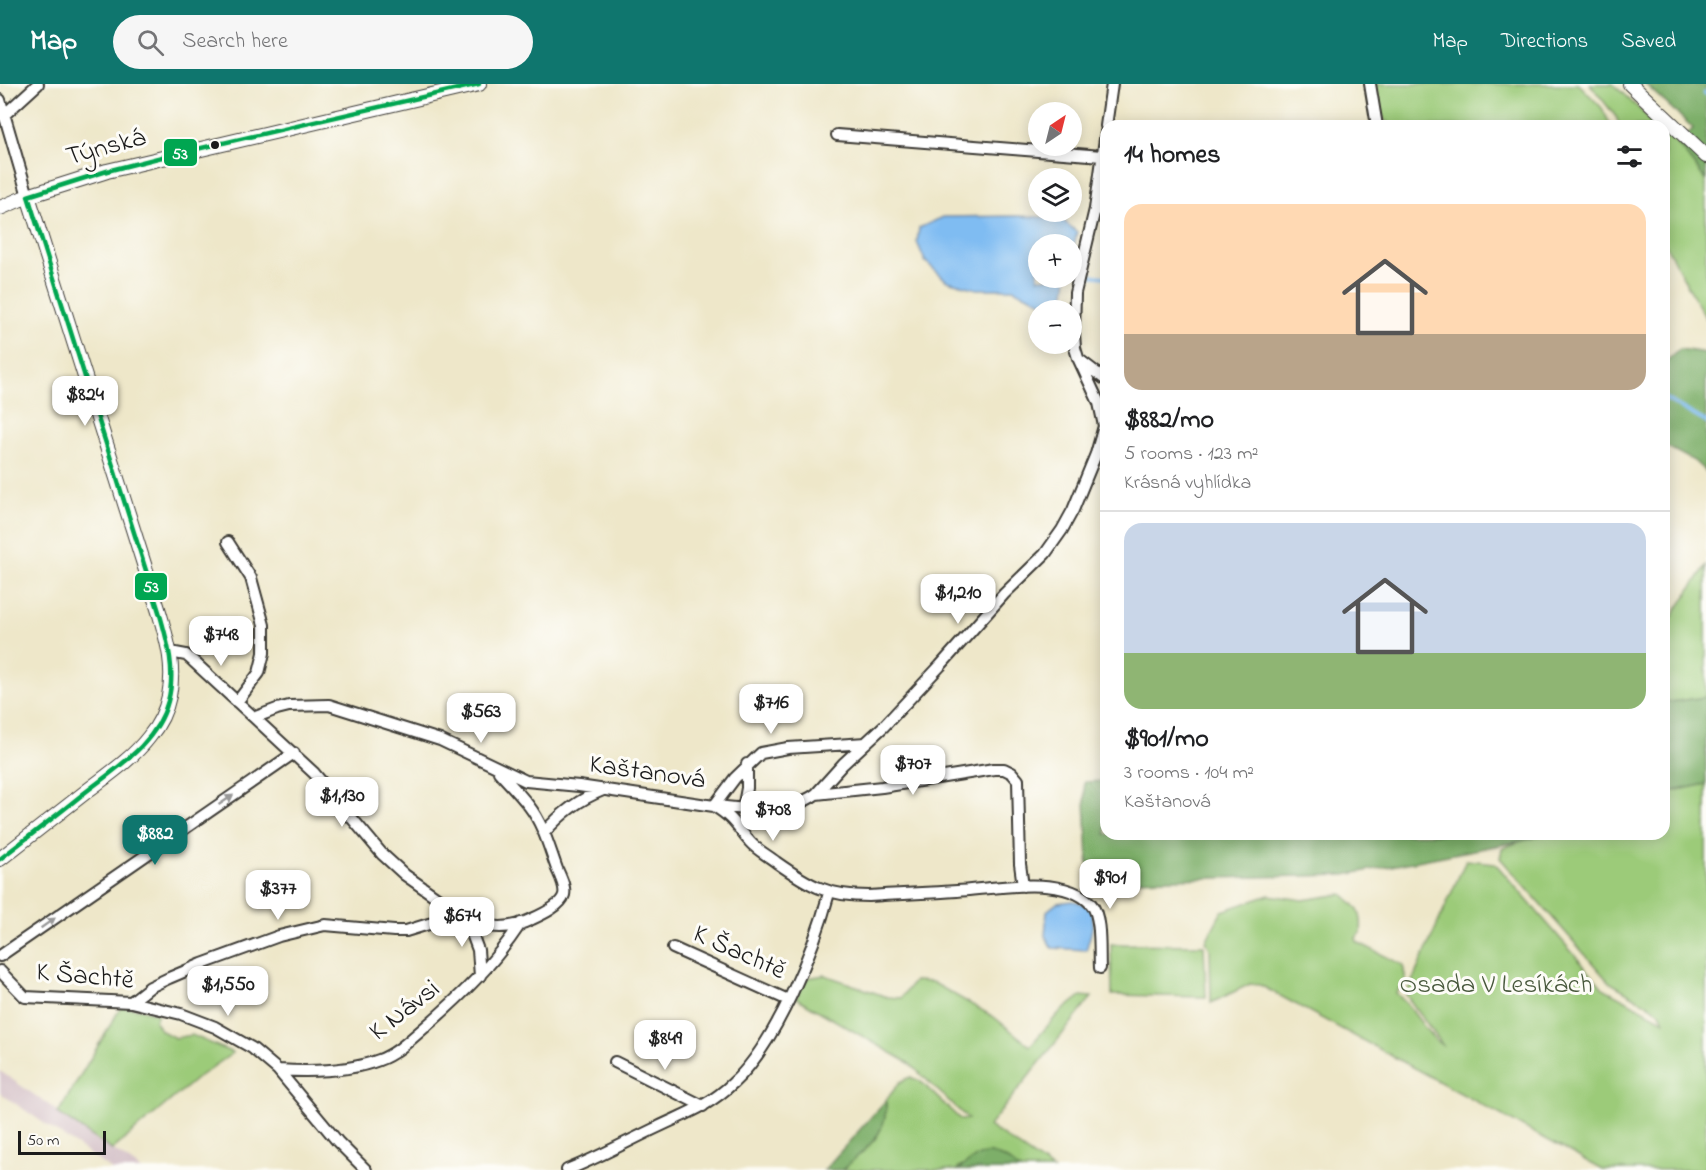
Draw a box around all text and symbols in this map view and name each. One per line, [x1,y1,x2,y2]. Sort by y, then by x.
search box [113,15,533,69]
text: Map [30,22,77,63]
icon: search [134,26,167,59]
text: Search here [182,26,288,58]
text: Map [1432,27,1468,57]
text: Directions [1501,27,1588,57]
text: Saved [1621,27,1676,57]
north arrow [1028,102,1082,156]
map controls [1028,102,1082,354]
street label: Týnská [62,119,150,177]
text: 14 homes [1124,137,1220,175]
line badge: 53 [163,138,198,167]
unlabelled marker [209,139,221,151]
icon: filters [1613,140,1646,173]
text: 53 [172,143,188,167]
button: layers [1028,168,1082,222]
button: + [1028,234,1082,288]
icon: home [1331,243,1439,351]
button: − [1028,300,1082,354]
pin: $824 [49,376,121,427]
text: $824 [66,381,104,410]
text: $882/mo [1124,402,1214,440]
text: 5 rooms · 123 m² [1124,440,1258,469]
text: Krásná vyhlídka [1124,469,1251,498]
icon: home [1331,562,1439,670]
line badge: 53 [134,572,168,601]
pin: $1,210 [909,574,1007,625]
text: 53 [143,576,159,600]
text: $1,210 [935,579,981,608]
pin: $748 [185,616,257,667]
text: $748 [203,621,239,650]
pin: $716 [735,684,807,735]
text: $716 [753,689,789,718]
pin: $563 [445,693,517,744]
text: $563 [461,698,501,727]
text: $901/mo [1124,721,1209,759]
pin: $707 [877,745,949,796]
street label: Kaštanová [587,746,708,800]
text: $707 [894,750,932,779]
text: 3 rooms · 104 m² [1124,759,1254,788]
pin: $1,130 [293,777,391,828]
text: $1,130 [319,782,365,811]
text: Kaštanová [1124,788,1210,817]
pin: $708 [737,791,809,842]
one-way arrow [217,794,233,806]
text: $708 [755,796,791,825]
pin: $882 [119,815,191,866]
text: $882 [136,820,174,849]
pin: $901 [1074,859,1146,910]
text: $901 [1093,864,1127,893]
pin: $377 [242,870,314,921]
text: $377 [260,875,296,904]
pin: $674 [426,897,498,948]
text: $674 [443,902,481,931]
street label: K Šachtě [686,915,792,991]
one-way arrow [40,918,56,929]
street label: K Šachtě [35,953,136,1001]
pin: $1,550 [179,966,277,1017]
park label: Osada V Lesíkách [1400,966,1593,1005]
text: $1,550 [201,971,255,1000]
street label: K Návsi [361,971,449,1051]
pin: $849 [629,1020,701,1071]
text: $849 [648,1025,682,1054]
scale bar [18,1128,106,1156]
text: 50 m [27,1129,59,1153]

